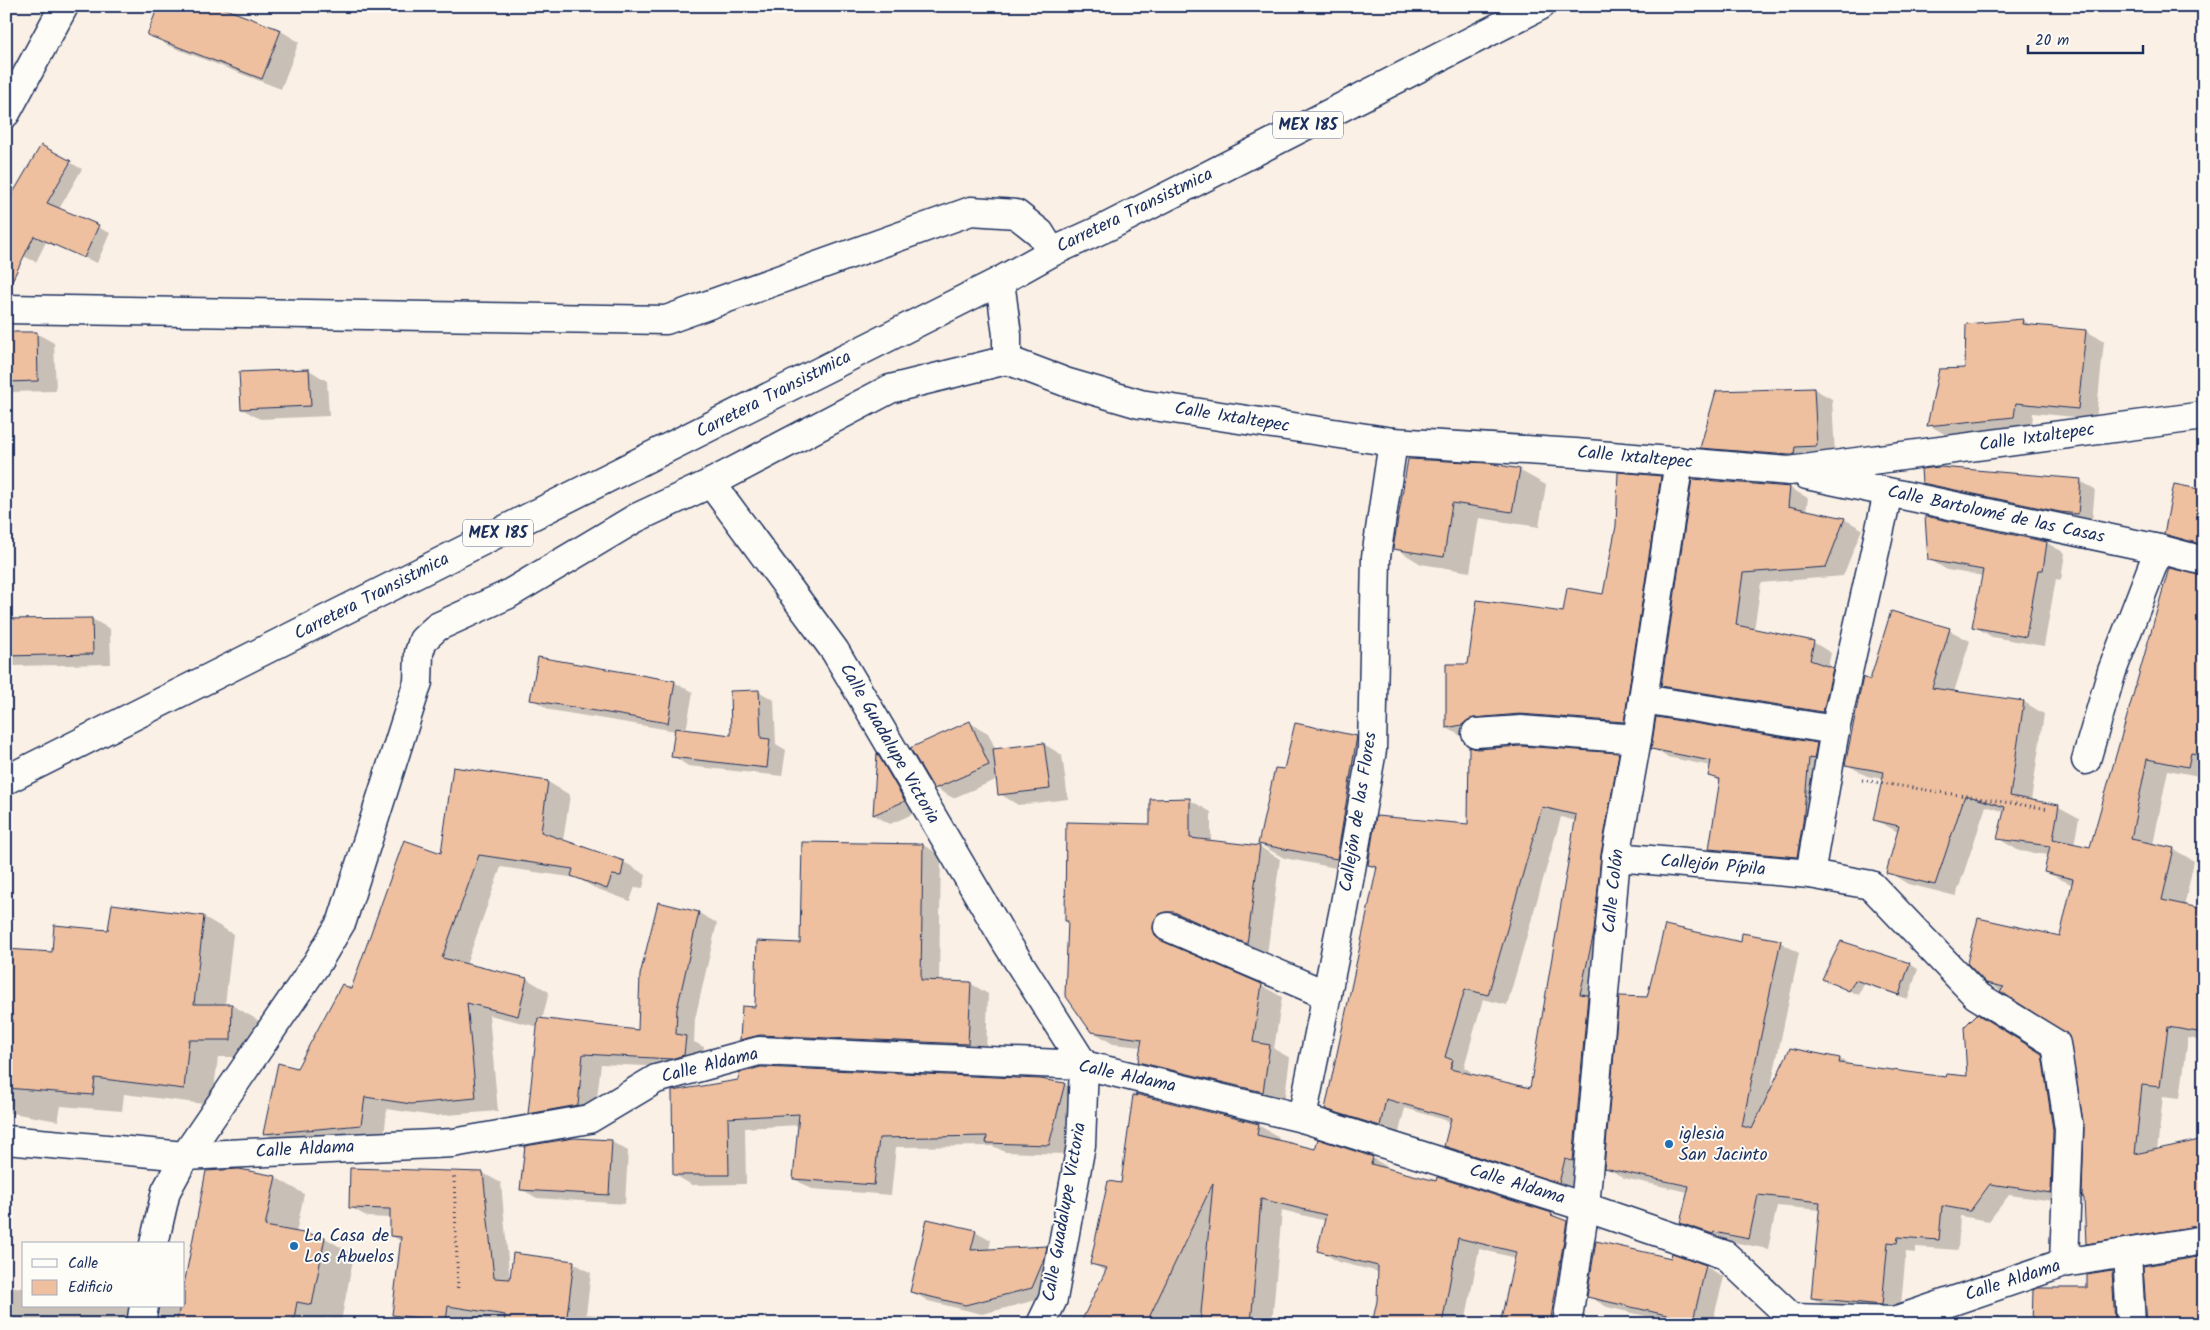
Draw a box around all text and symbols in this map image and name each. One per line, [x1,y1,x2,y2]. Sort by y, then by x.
scale bar [2028,22,2142,54]
text: 20 m [2035,29,2069,53]
road number: MEX 185 [1273,112,1343,138]
street label: Carretera Transistmica [1052,160,1218,262]
street label: Carretera Transistmica [691,343,857,447]
street label: Calle Ixtaltepec [1172,395,1292,441]
street label: Calle Ixtaltepec [1977,416,2097,460]
street label: Calle Ixtaltepec [1576,438,1694,478]
street label: Calle Bartolomé de las Casas [1885,478,2108,552]
road number: MEX 185 [463,520,533,546]
street label: Carretera Transistmica [289,545,455,649]
street label: Calle Guadalupe Victoria [831,658,947,830]
street label: Callejón de las Flores [1332,730,1386,894]
street label: Calle Colón [1595,847,1633,935]
street label: Callejón Pípila [1659,847,1767,885]
street label: Calle Aldama [659,1040,761,1092]
street label: Calle Aldama [1076,1053,1178,1101]
street label: Calle Guadalupe Victoria [1035,1120,1095,1304]
place label: iglesia San Jacinto [1679,1120,1768,1170]
street label: Calle Aldama [255,1133,355,1167]
marker: iglesia San Jacinto [1663,1138,1675,1150]
street label: Calle Aldama [1465,1157,1569,1213]
place label: La Casa de Los Abuelos [304,1222,395,1272]
marker: La Casa de Los Abuelos [288,1240,300,1252]
legend [22,1242,185,1308]
text: Calle [68,1252,98,1276]
street label: Calle Aldama [1961,1252,2065,1310]
text: Edificio [68,1276,113,1300]

